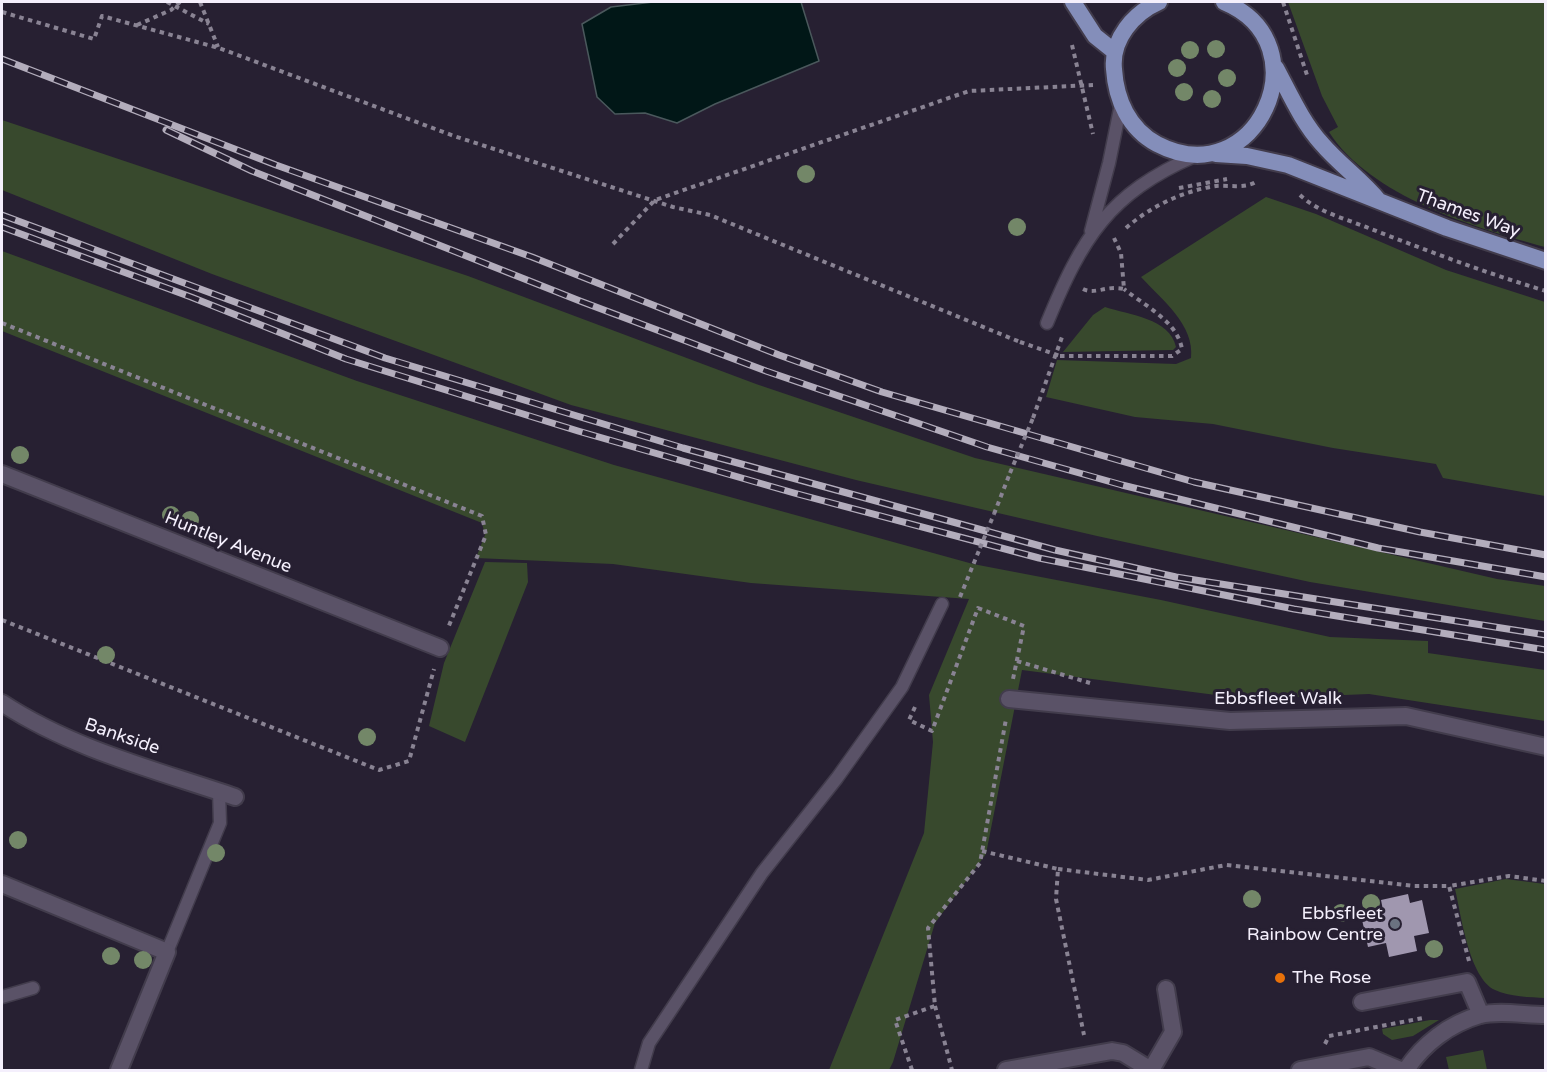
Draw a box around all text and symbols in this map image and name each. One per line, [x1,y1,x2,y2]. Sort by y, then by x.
street label: Thames Way [1413,185,1523,243]
street label: Huntley Avenue [161,508,295,578]
street label: Ebbsfleet Walk [1214,688,1342,710]
street label: Bankside [82,714,162,760]
place label: Ebbsfleet Rainbow Centre [1247,903,1383,946]
marker: Ebbsfleet Rainbow Centre [1388,917,1402,931]
place label: The Rose [1292,967,1371,989]
marker: The Rose [1273,971,1287,985]

